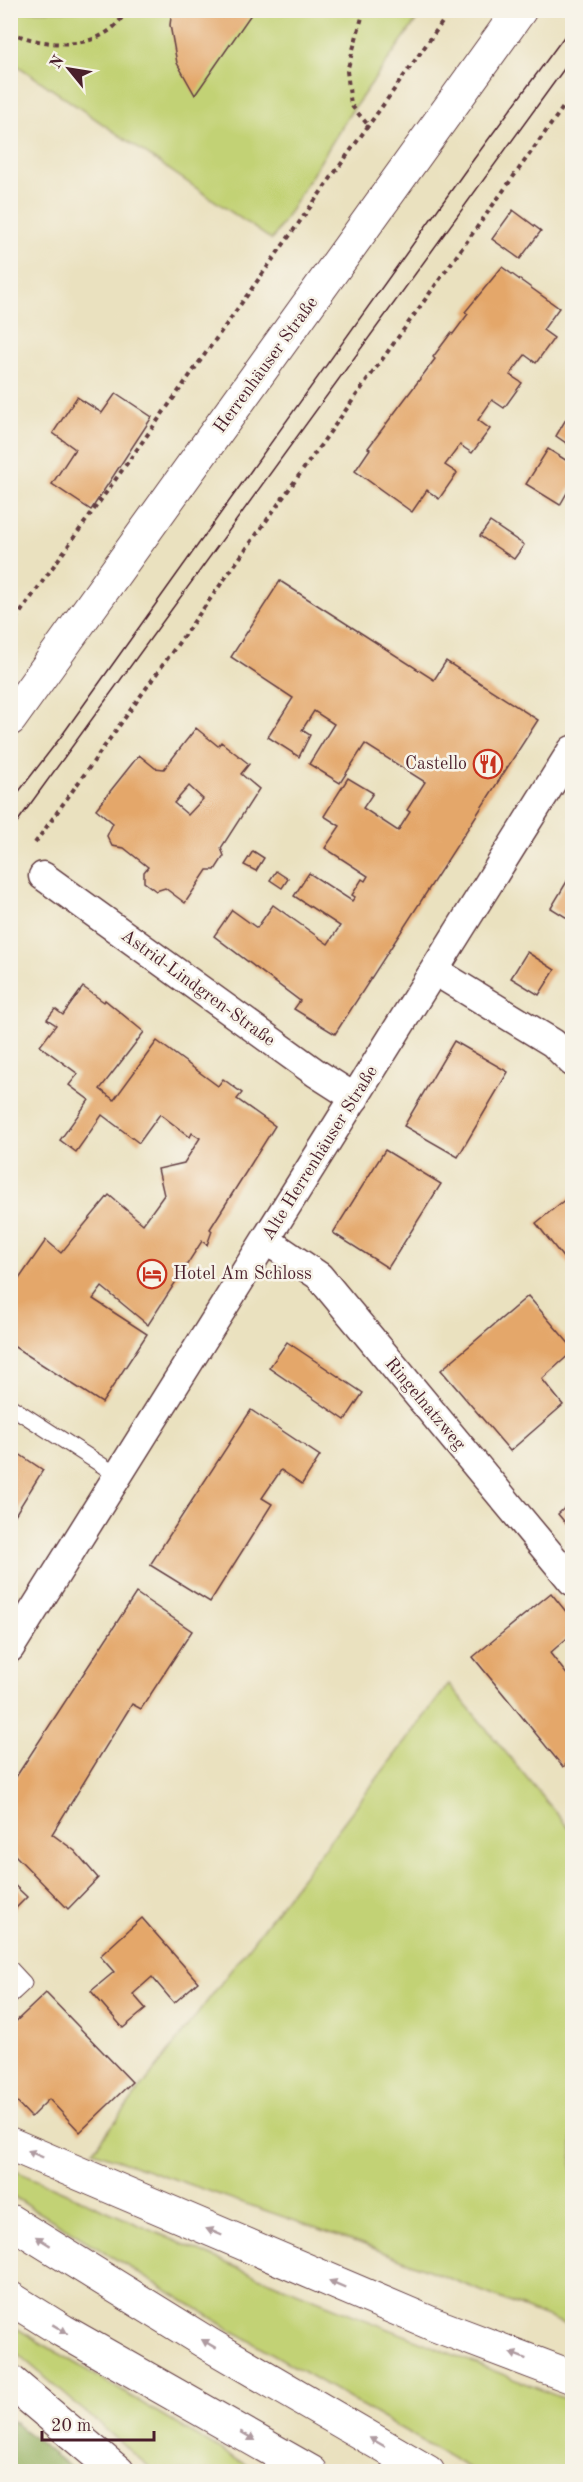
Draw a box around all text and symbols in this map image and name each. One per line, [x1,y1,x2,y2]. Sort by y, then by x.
north arrow [39,39,99,99]
text: N [48,53,68,72]
street label: Herrenhäuser Straße [211,294,321,436]
restaurant icon: Castello [472,748,504,780]
place label: Castello [405,755,467,773]
street label: Astrid-Lindgren-Straße [118,926,278,1050]
street label: Alte Herrenhäuser Straße [259,1063,381,1243]
hotel icon: Hotel Am Schloss [136,1258,168,1290]
place label: Hotel Am Schloss [173,1265,312,1283]
street label: Ringelnatzweg [381,1354,469,1454]
one-way arrow [26,2150,43,2159]
one-way arrow [204,2227,222,2237]
one-way arrow [35,2236,51,2247]
one-way arrow [327,2279,345,2289]
one-way arrow [52,2323,68,2334]
one-way arrow [201,2338,217,2349]
one-way arrow [509,2351,527,2361]
scale bar [42,2404,154,2442]
text: 20 m [51,2417,91,2435]
one-way arrow [240,2430,256,2441]
one-way arrow [368,2437,385,2447]

